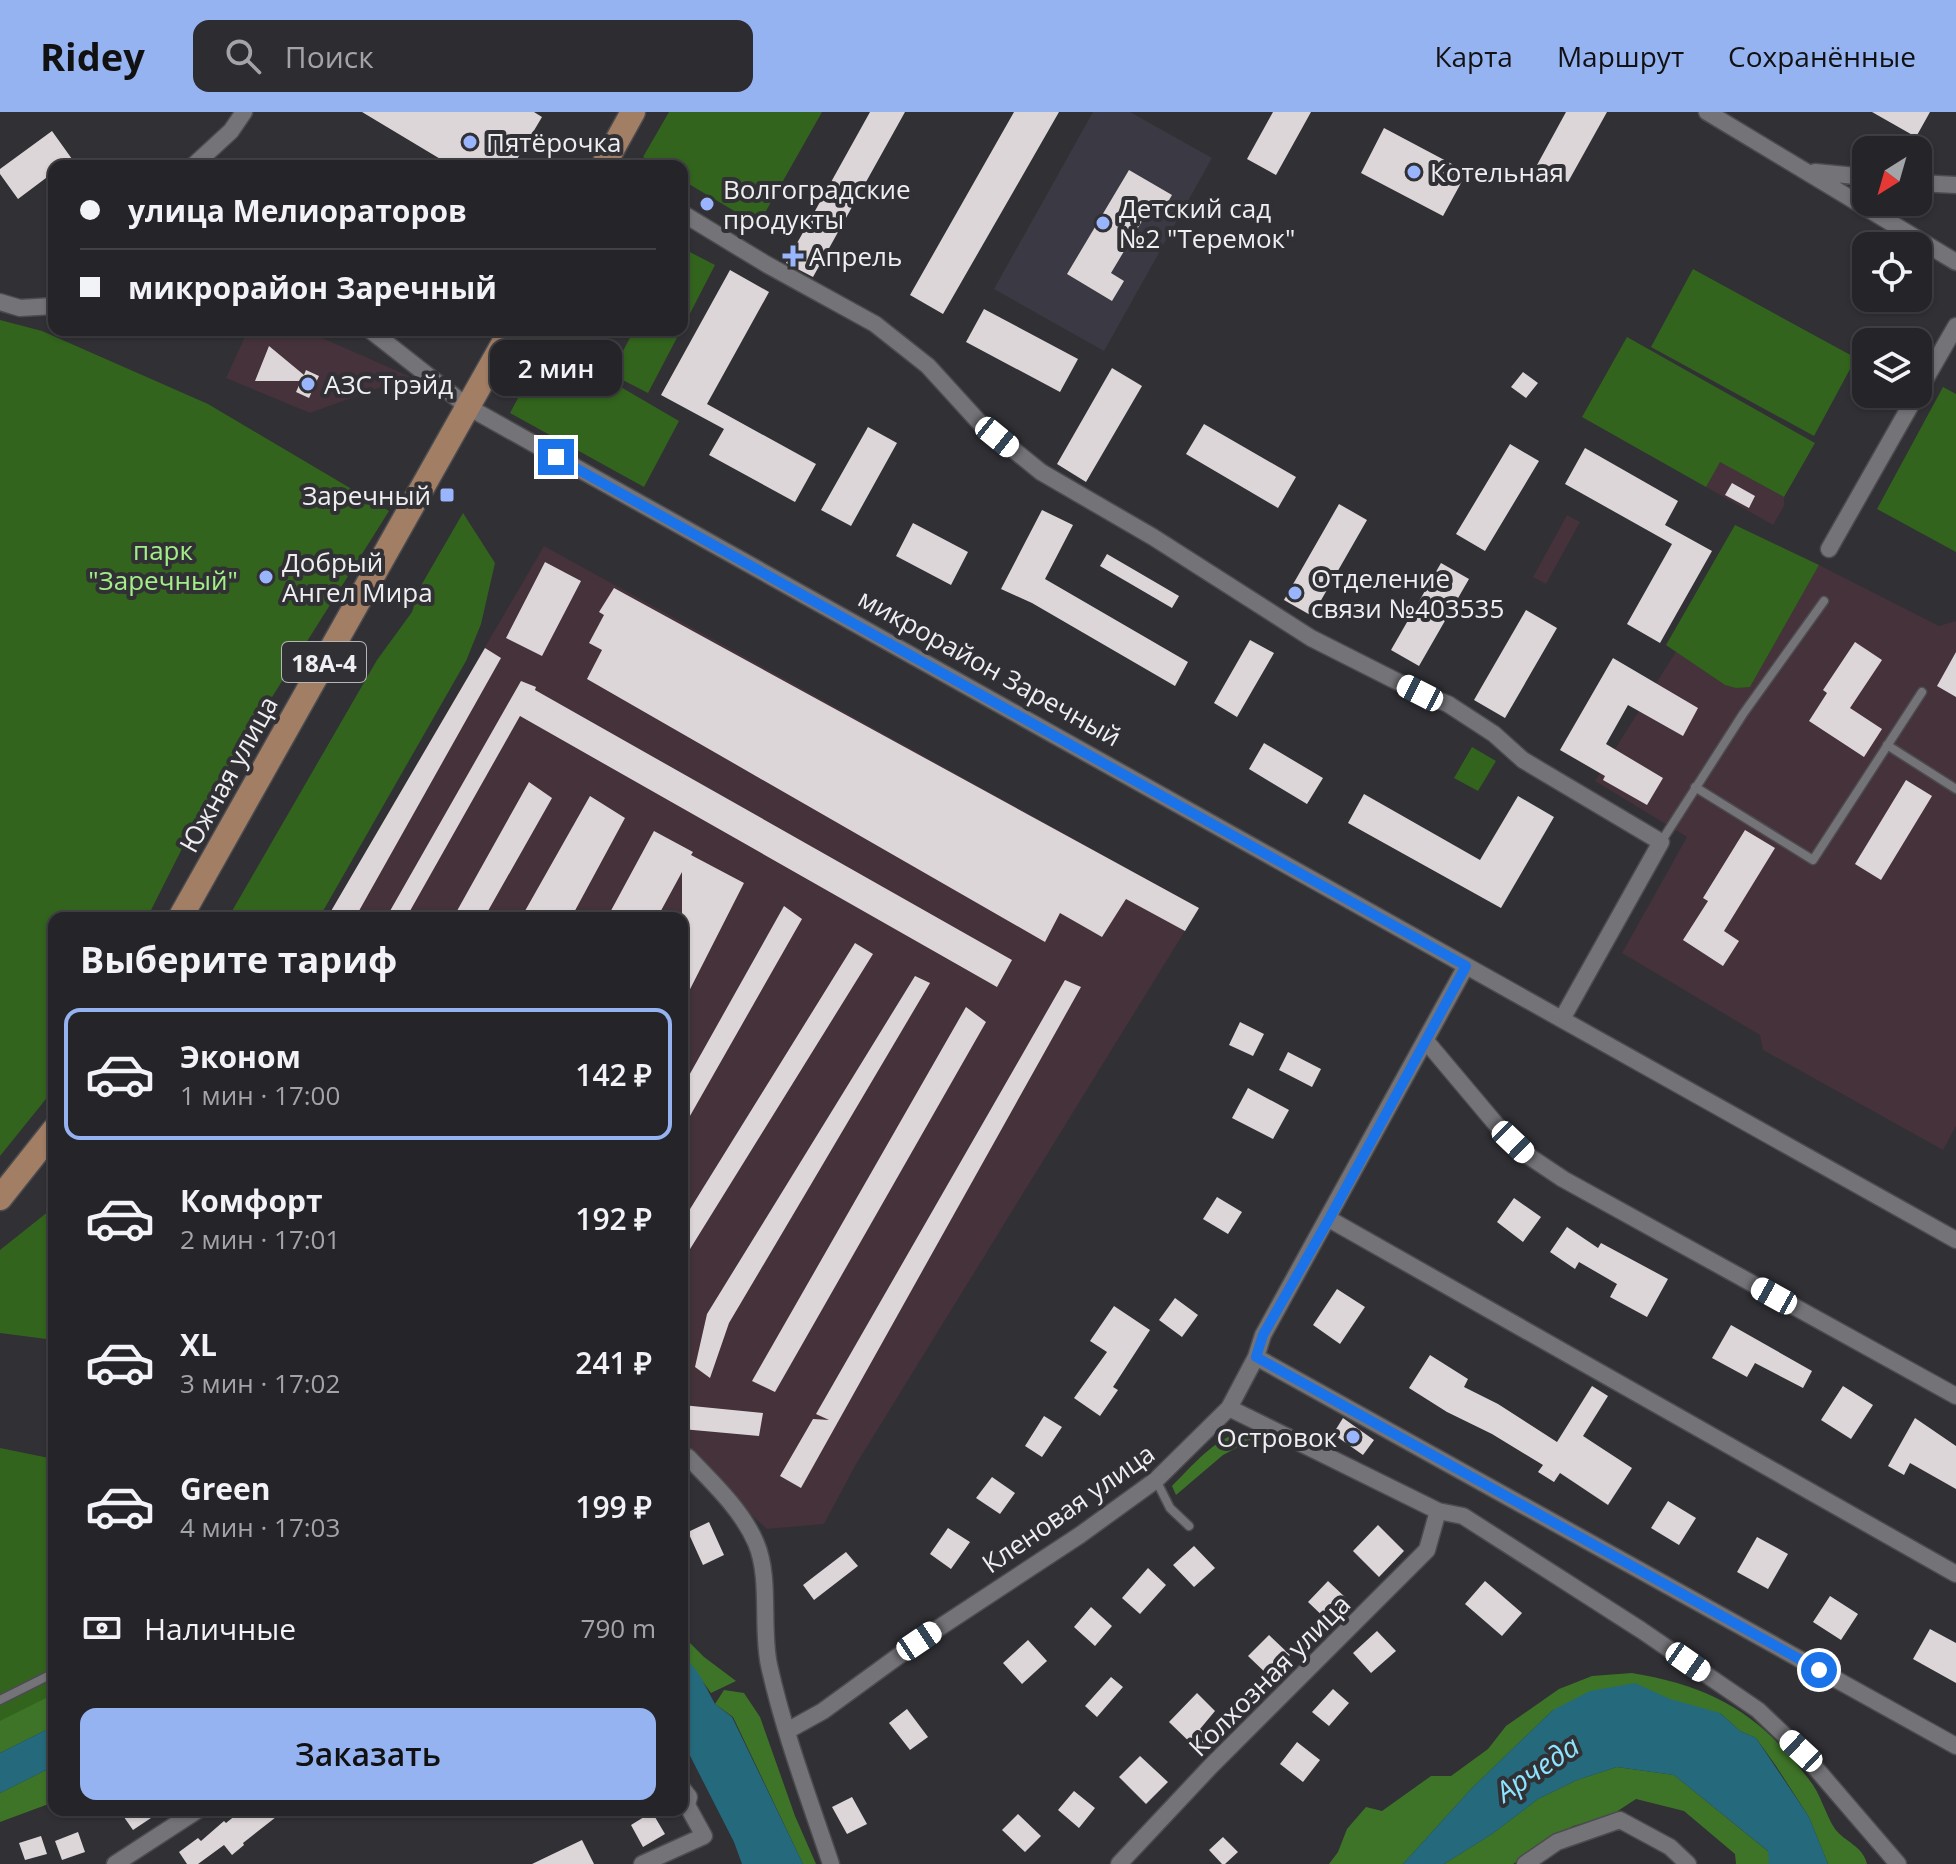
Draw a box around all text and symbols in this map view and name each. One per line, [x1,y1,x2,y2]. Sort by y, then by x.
search box [193,20,753,92]
text: Ridey [40,30,145,82]
icon: search [221,34,265,78]
text: Поиск [285,36,374,77]
text: Карта [1434,37,1513,75]
text: Маршрут [1557,37,1684,75]
text: Сохранённые [1728,37,1916,75]
place label: Пятёрочка [486,124,621,160]
marker: Пятёрочка [461,133,479,151]
north arrow [1852,136,1932,216]
map controls [1852,136,1932,408]
place label: Котельная [1430,154,1564,190]
marker: Котельная [1405,163,1423,181]
place label: Волгоградские продукты [723,171,911,237]
text: улица Мелиораторов [128,190,467,231]
place label: Детский сад №2 "Теремок" [1119,190,1295,256]
marker: Волгоградские продукты [698,195,716,213]
marker: Детский сад №2 "Теремок" [1094,214,1112,232]
button: locate [1852,232,1932,312]
place label: Апрель [809,238,902,274]
marker: Апрель [784,247,802,265]
text: микрорайон Заречный [128,267,497,308]
button: layers [1852,328,1932,408]
callout: 2 мин [490,341,622,397]
text: 2 мин [518,350,594,386]
place label: АЗС Трэйд [324,366,453,402]
marker: АЗС Трэйд [299,375,317,393]
car [971,413,1023,461]
route end [538,439,574,475]
place label: Заречный [302,477,431,513]
marker: Заречный [438,486,456,504]
park label: парк "Заречный" [88,532,238,598]
place label: Добрый Ангел Мира [282,544,433,610]
place label: Отделение связи №403535 [1311,560,1504,626]
marker: Добрый Ангел Мира [257,568,275,586]
street label: микрорайон Заречный [852,580,1128,754]
marker: Отделение связи №403535 [1286,584,1304,602]
road number: 18А-4 [282,642,366,682]
car [1393,671,1447,715]
street label: Южная улица [170,689,286,859]
text: Выберите тариф [80,935,397,984]
text: Эконом [180,1036,301,1077]
icon: car [84,1038,156,1110]
text: 142 ₽ [575,1054,652,1095]
text: 1 мин · 17:00 [180,1077,340,1113]
car [1487,1117,1539,1167]
text: Комфорт [180,1180,323,1221]
icon: car [84,1182,156,1254]
text: 192 ₽ [575,1198,652,1239]
text: 2 мин · 17:01 [180,1221,340,1257]
car [1747,1274,1801,1318]
text: XL [180,1324,217,1365]
icon: car [84,1326,156,1398]
text: 241 ₽ [575,1342,652,1383]
text: 3 мин · 17:02 [180,1365,340,1401]
place label: Островок [1217,1419,1338,1455]
marker: Островок [1344,1428,1362,1446]
street label: Кленовая улица [974,1435,1162,1581]
text: Green [180,1468,271,1509]
icon: car [84,1470,156,1542]
text: 199 ₽ [575,1486,652,1527]
text: 4 мин · 17:03 [180,1509,340,1545]
street label: Колхозная улица [1180,1586,1358,1764]
icon: cash [80,1606,124,1650]
text: Наличные [144,1608,296,1649]
text: 790 m [581,1610,656,1646]
car [892,1618,946,1664]
car [1661,1638,1715,1686]
route start [1801,1652,1837,1688]
button: Заказать [80,1708,656,1800]
water label: Арчеда [1486,1726,1586,1811]
car [1775,1726,1827,1776]

